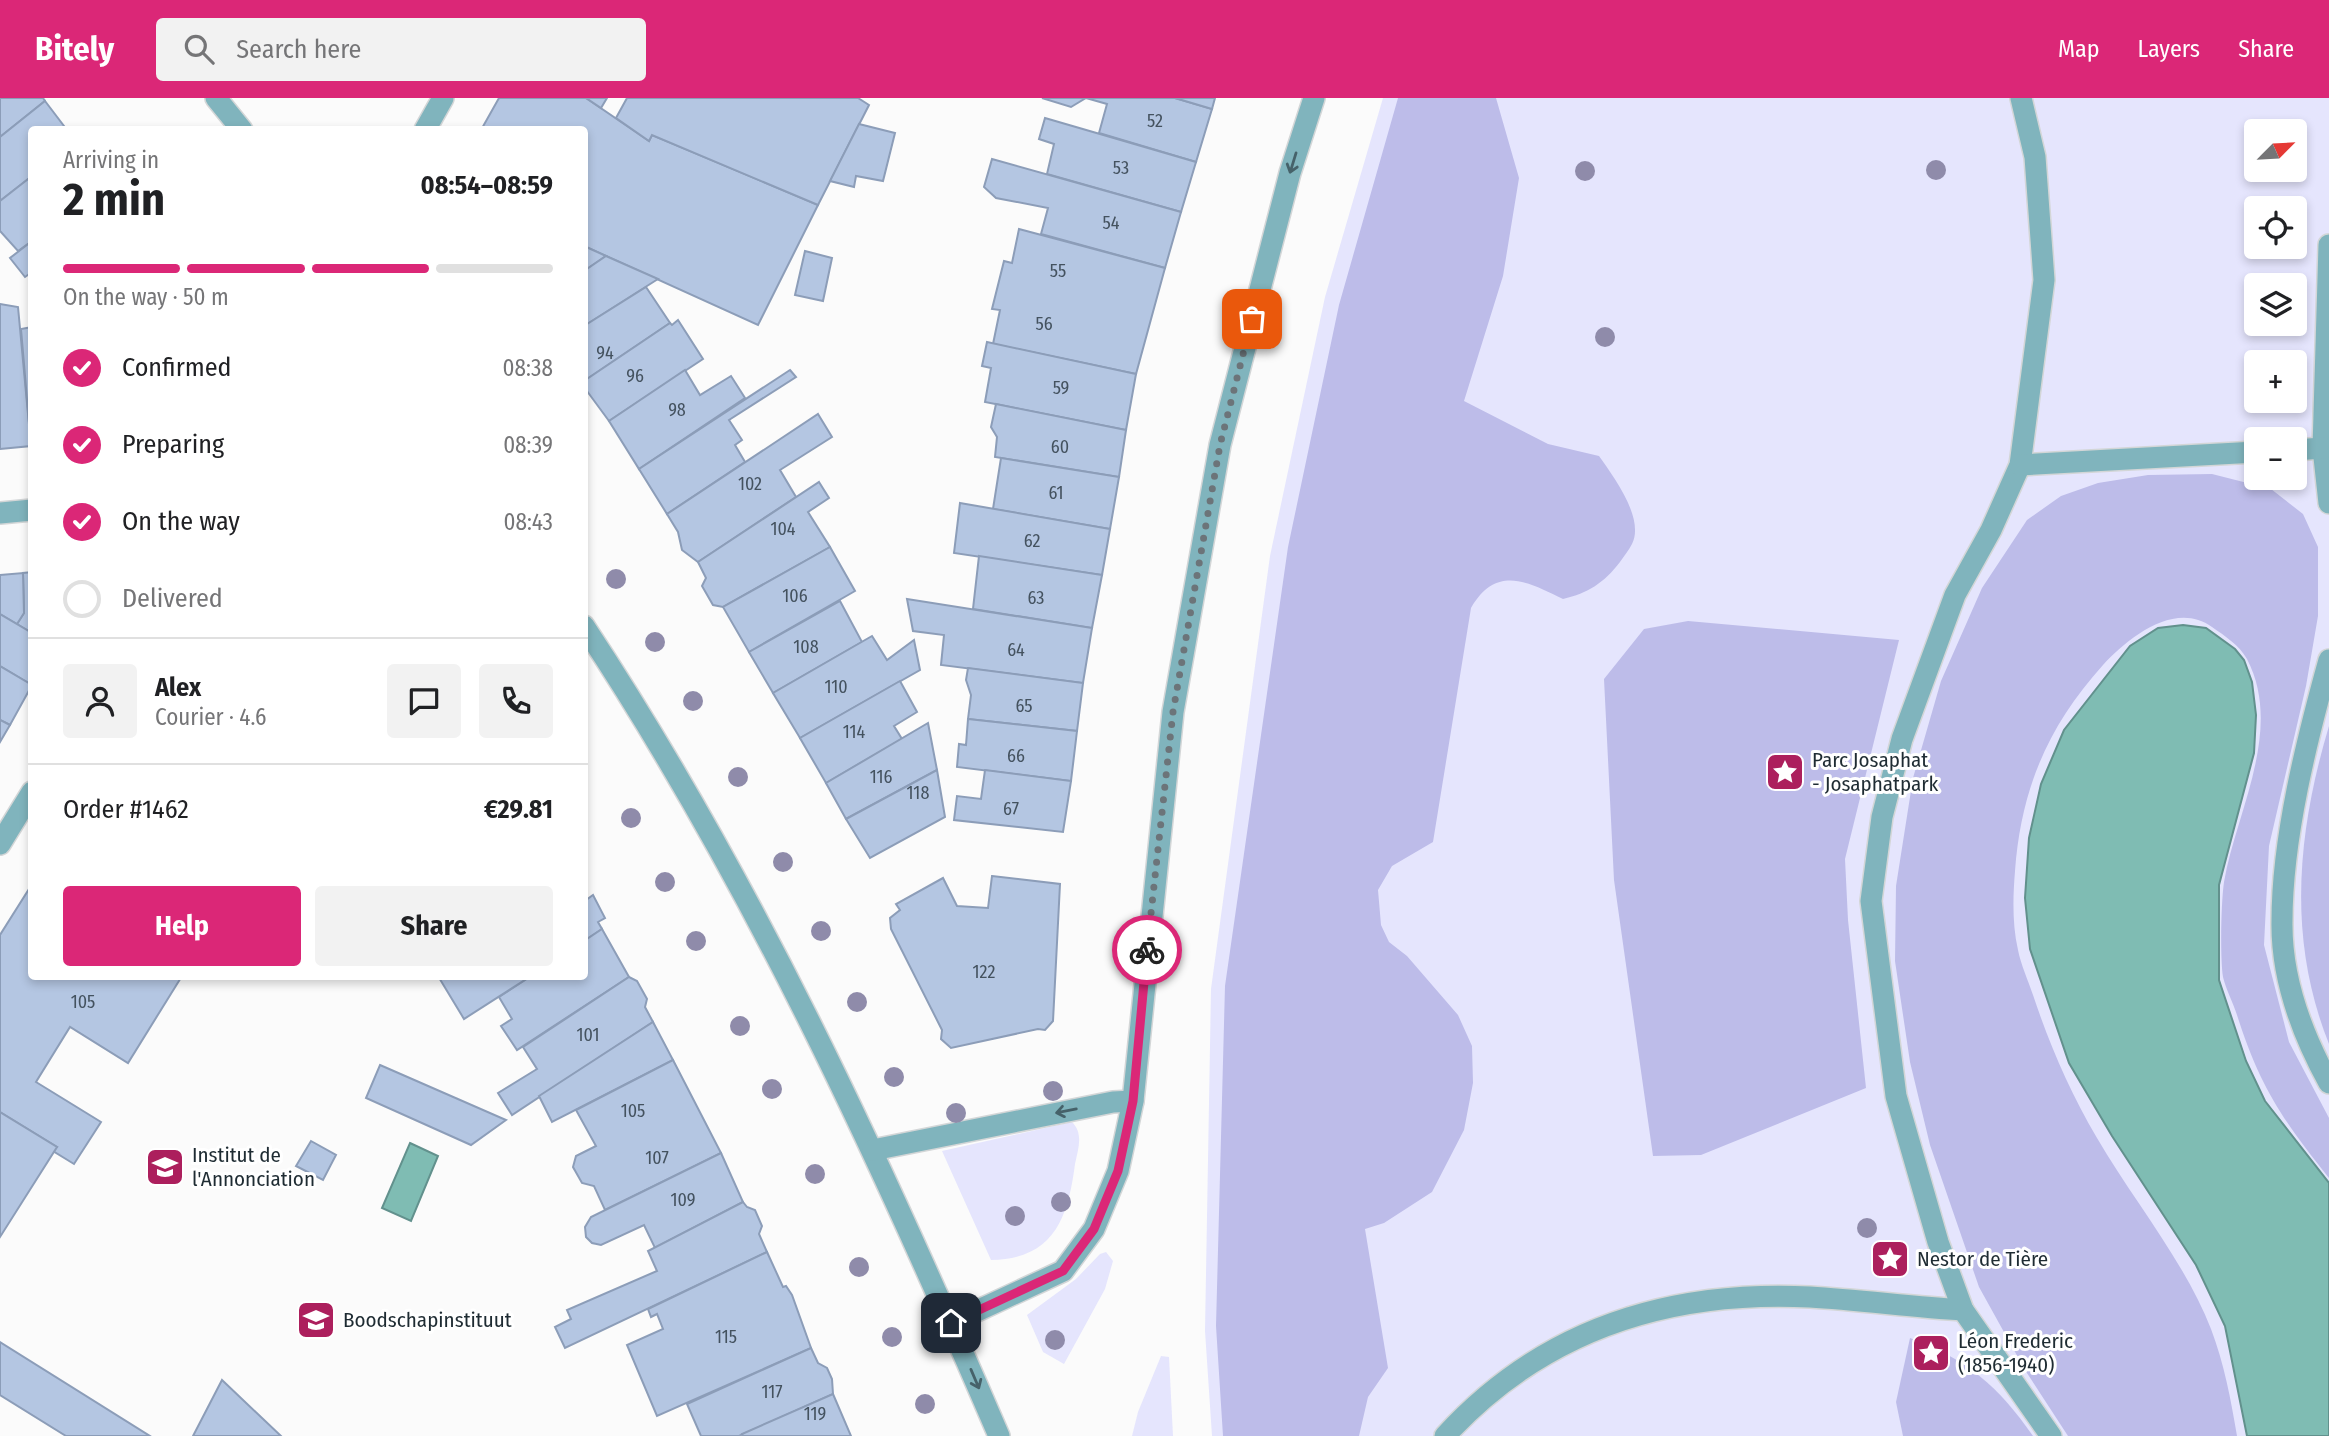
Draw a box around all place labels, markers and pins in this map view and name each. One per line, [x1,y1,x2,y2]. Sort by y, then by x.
pin [1222,289,1282,349]
place label: Parc Josaphat - Josaphatpark [1812,747,1939,797]
place icon: Parc Josaphat - Josaphatpark [1764,751,1806,793]
place label: Institut de l'Annonciation [192,1142,315,1192]
school or university icon: Institut de l'Annonciation [144,1146,186,1188]
place icon: Nestor de Tière [1869,1238,1911,1280]
place label: Nestor de Tière [1917,1246,2048,1272]
pin [921,1293,981,1353]
school or university icon: Boodschapinstituut [295,1299,337,1341]
place label: Boodschapinstituut [343,1307,512,1333]
place label: Léon Frederic (1856-1940) [1958,1328,2073,1378]
place icon: Léon Frederic (1856-1940) [1910,1332,1952,1374]

